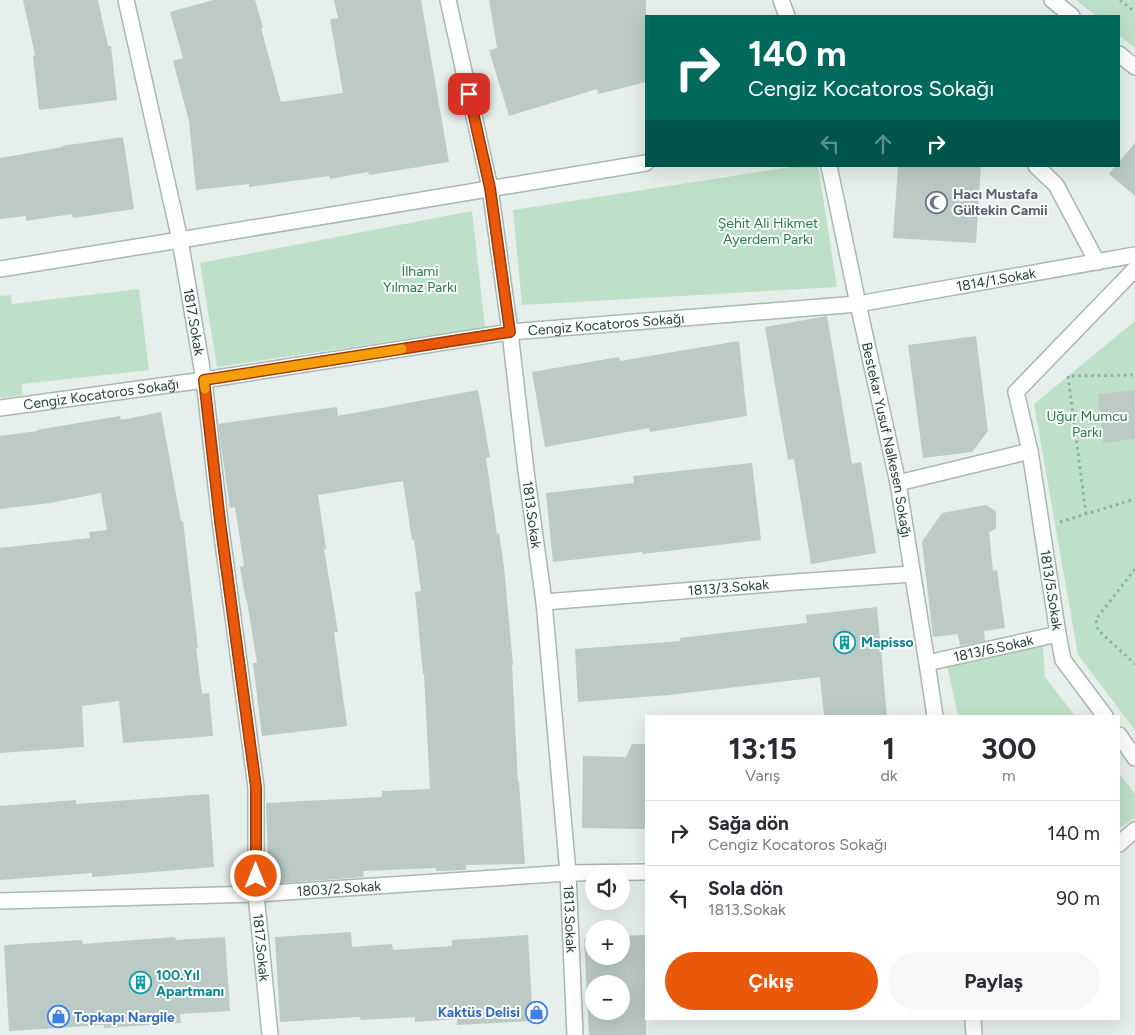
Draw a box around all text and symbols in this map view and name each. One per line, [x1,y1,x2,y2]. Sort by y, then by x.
text: 140 m [748,33,846,75]
icon: right [665,35,730,100]
pin [448,73,490,115]
text: Cengiz Kocatoros Sokağı [748,75,994,102]
icon: arrive [455,80,483,108]
icon: left [816,130,844,158]
icon: ahead [869,130,897,158]
icon: right [922,130,950,158]
place label: Hacı Mustafa Gültekin Camii [953,186,1048,219]
mosque icon: Hacı Mustafa Gültekin Camii [925,190,949,214]
park label: Şehit Ali Hikmet Ayerdem Parkı [718,215,818,248]
park label: İlhami Yılmaz Parkı [383,263,457,296]
street label: 1814/1.Sokak [955,264,1037,295]
street label: 1817.Sokak [180,287,208,357]
street label: Cengiz Kocatoros Sokağı [527,310,685,339]
street label: Bestekar Yusuf Nalkesen Sokağı [858,341,915,539]
street label: Cengiz Kocatoros Sokağı [22,375,180,413]
park label: Uğur Mumcu Parkı [1046,408,1128,441]
street label: 1813.Sokak [519,480,545,550]
street label: 1813/5.Sokak [1036,548,1066,632]
street label: 1813/3.Sokak [687,576,770,599]
building icon: Mapisso [833,630,857,654]
street label: 1813/6.Sokak [952,631,1035,665]
place label: Mapisso [861,634,914,651]
text: 13:15 [728,730,797,767]
text: 1 [883,730,895,767]
text: 300 [981,730,1037,767]
text: Varış [745,766,780,785]
text: dk [880,766,898,785]
text: m [1002,766,1016,785]
text: Sağa dön [708,812,789,835]
icon: right [665,819,693,847]
text: 140 m [1047,822,1100,845]
text: Cengiz Kocatoros Sokağı [708,835,887,854]
position arrow [229,849,281,901]
map controls [585,865,630,1020]
button: sound [585,865,630,910]
street label: 1803/2.Sokak [296,877,382,900]
text: Sola dön [708,877,783,900]
street label: 1813.Sokak [560,884,580,953]
icon: left [665,884,693,912]
text: 90 m [1056,887,1100,910]
text: 1813.Sokak [708,900,786,919]
street label: 1817.Sokak [249,913,273,982]
button: + [585,920,630,965]
button: Çıkış [665,952,878,1010]
button: Paylaş [888,952,1100,1010]
place label: 100.Yıl Apartmanı [156,967,224,1000]
building icon: 100.Yıl Apartmanı [128,971,152,995]
button: − [585,975,630,1020]
shop icon: Kaktüs Delisi [524,1000,548,1024]
place label: Kaktüs Delisi [438,1004,520,1021]
shop icon: Topkapı Nargile [46,1005,70,1029]
place label: Topkapı Nargile [74,1009,175,1026]

